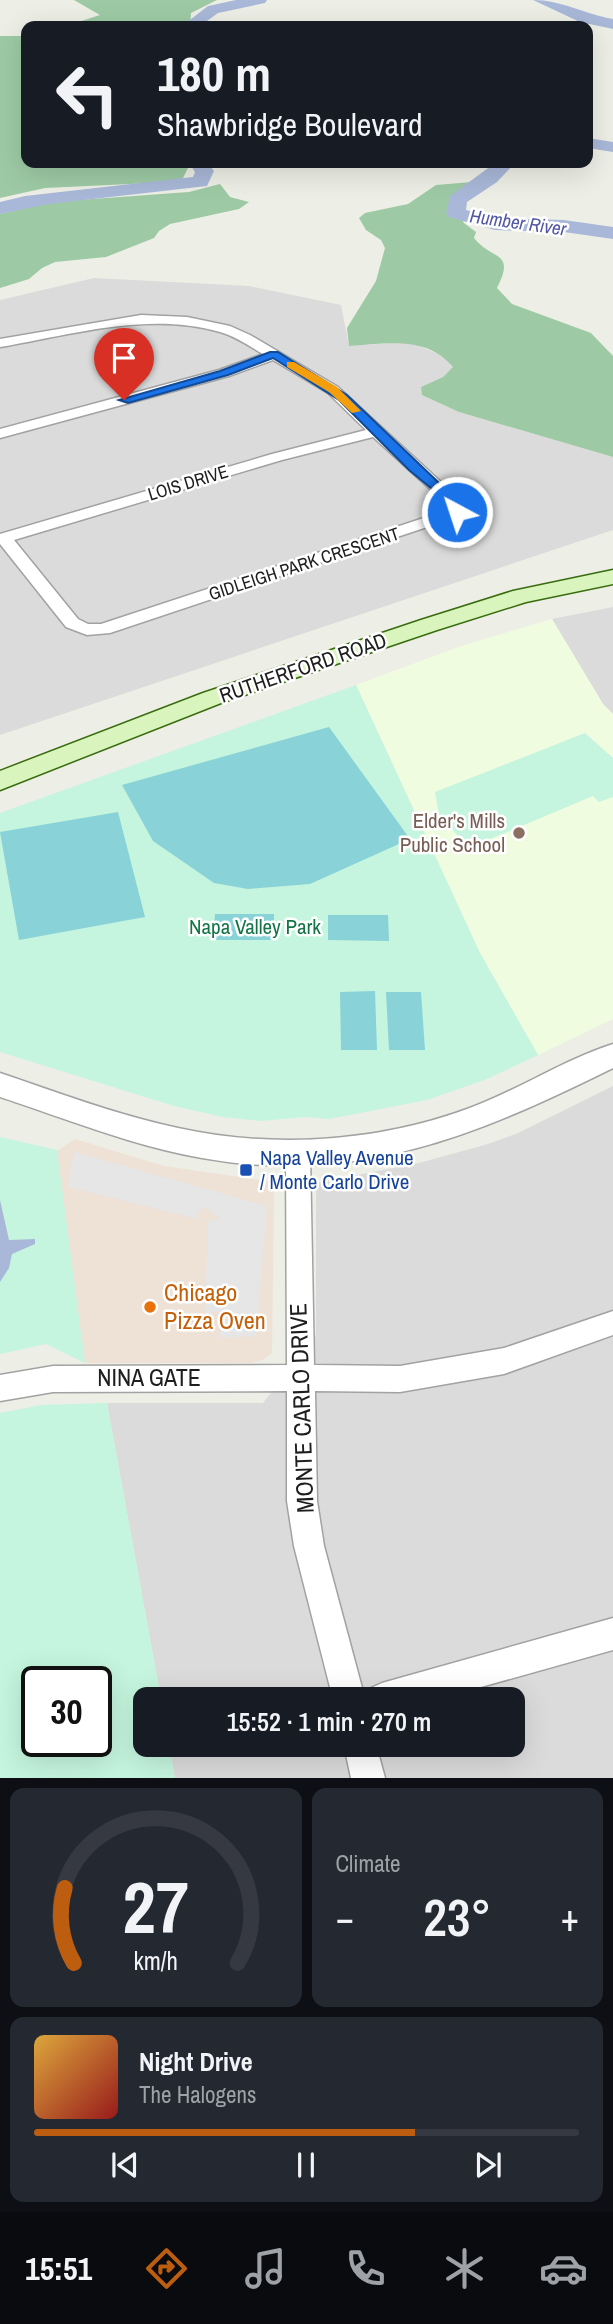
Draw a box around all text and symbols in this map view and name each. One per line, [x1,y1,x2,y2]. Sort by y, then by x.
text: 180 m [157,40,271,106]
icon: left [42,49,133,140]
text: Shawbridge Boulevard [157,103,422,146]
water label: Humber River [468,202,569,242]
pin [94,328,154,400]
icon: arrive [105,339,143,377]
street label: LOIS DRIVE [145,458,231,507]
position arrow [420,475,494,549]
street label: GIDLEIGH PARK CRESCENT [205,521,402,606]
street label: RUTHERFORD ROAD [215,625,390,710]
place label: Elder's Mills Public School [400,806,505,859]
marker: Elder's Mills Public School [511,825,527,841]
park label: Napa Valley Park [189,912,321,941]
place label: Napa Valley Avenue / Monte Carlo Drive [260,1143,414,1196]
marker: Napa Valley Avenue / Monte Carlo Drive [238,1162,254,1178]
place label: Chicago Pizza Oven [164,1276,266,1336]
marker: Chicago Pizza Oven [142,1299,158,1315]
street label: MONTE CARLO DRIVE [281,1303,321,1514]
street label: NINA GATE [97,1361,201,1393]
speed limit sign: 30 [21,1666,112,1757]
text: 15:52 · 1 min · 270 m [227,1704,431,1739]
text: Climate [336,1848,400,1879]
text: 27 [123,1859,189,1957]
text: 23° [423,1882,491,1952]
text: − [336,1892,354,1943]
text: + [561,1892,579,1943]
text: km/h [134,1944,178,1978]
text: Night Drive [139,2044,253,2079]
text: The Halogens [139,2079,256,2110]
icon: previous [106,2146,144,2184]
icon: pause [287,2146,325,2184]
icon: next [469,2146,507,2184]
icon: directions [142,2244,191,2293]
icon: music [241,2244,290,2293]
icon: phone [341,2244,390,2293]
icon: climate [440,2244,489,2293]
icon: car [539,2244,588,2293]
text: 15:51 [25,2247,92,2290]

